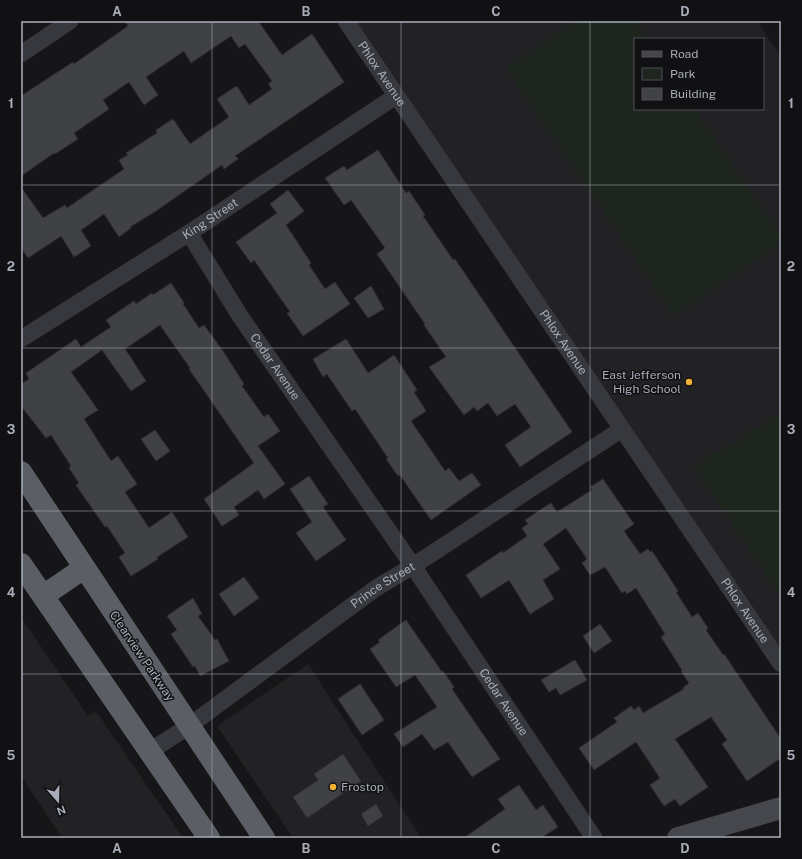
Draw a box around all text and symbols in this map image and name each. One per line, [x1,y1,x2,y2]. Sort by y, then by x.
text: A [112,4,122,19]
text: B [302,4,311,19]
text: C [491,4,501,19]
text: D [680,4,690,19]
legend [634,38,764,110]
street label: Phlox Avenue [355,39,409,109]
text: Road [670,47,698,61]
text: Park [670,67,696,81]
text: Building [670,87,716,101]
text: 1 [8,96,14,111]
text: 1 [788,96,794,111]
street label: King Street [180,195,241,242]
text: 2 [7,259,15,274]
text: 2 [787,259,795,274]
street label: Phlox Avenue [537,307,590,378]
street label: Cedar Avenue [247,331,303,403]
place label: East Jefferson High School [602,368,681,396]
marker: East Jefferson High School [684,377,694,387]
text: 3 [7,422,16,437]
text: 3 [787,422,796,437]
street label: Prince Street [348,559,418,611]
street label: Phlox Avenue [718,576,772,646]
text: 4 [7,585,16,600]
text: 4 [787,585,796,600]
street label: Clearview Parkway [107,608,178,704]
street label: Cedar Avenue [476,666,531,739]
text: 5 [7,748,16,763]
text: 5 [787,748,796,763]
place label: Frostop [341,780,384,794]
north arrow [38,781,78,821]
marker: Frostop [328,782,338,792]
text: N [55,803,68,818]
text: A [112,841,122,856]
text: B [302,841,311,856]
text: C [491,841,501,856]
text: D [680,841,690,856]

